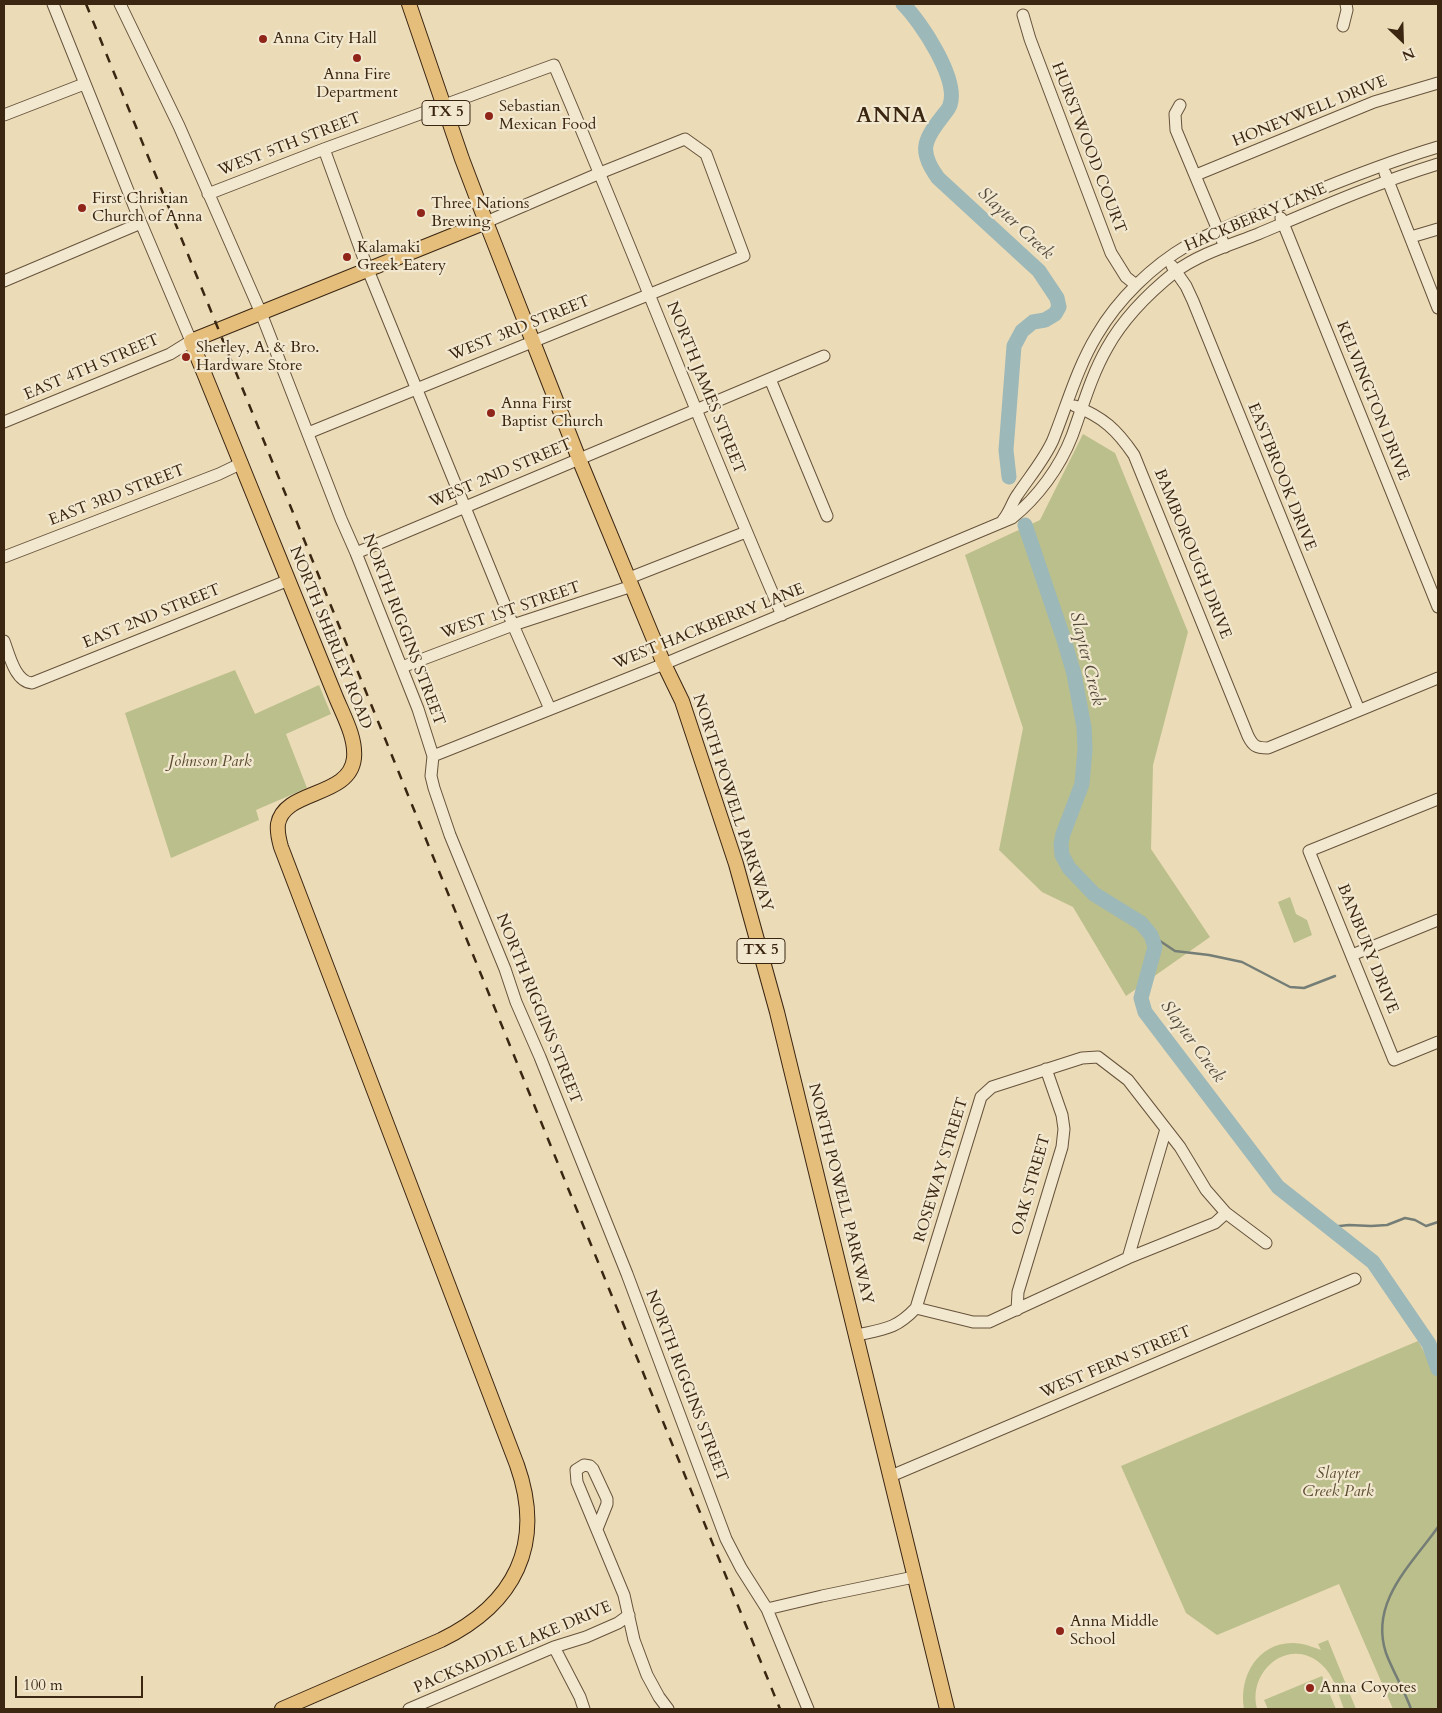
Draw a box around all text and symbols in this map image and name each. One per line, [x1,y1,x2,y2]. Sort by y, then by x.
north arrow [1377,15,1427,65]
place label: Anna City Hall [273,29,377,49]
marker: Anna City Hall [257,33,269,45]
text: N [1399,43,1418,65]
marker: Anna Fire Department [351,52,363,64]
street label: HURSTWOOD COURT [1046,60,1130,236]
place label: Anna Fire Department [316,65,398,103]
street label: HONEYWELL DRIVE [1230,72,1390,152]
place label: Sebastian Mexican Food [499,97,596,135]
road number: TX 5 [422,100,470,126]
district label: ANNA [856,104,928,130]
street label: WEST 5TH STREET [216,109,364,181]
marker: Sebastian Mexican Food [483,110,495,122]
street label: HACKBERRY LANE [1182,179,1330,257]
water label: Slayter Creek [972,183,1058,265]
place label: First Christian Church of Anna [92,189,202,227]
place label: Three Nations Brewing [431,194,529,232]
marker: First Christian Church of Anna [76,202,88,214]
marker: Three Nations Brewing [415,207,427,219]
place label: Kalamaki Greek Eatery [357,238,446,276]
marker: Kalamaki Greek Eatery [341,251,353,263]
street label: WEST 3RD STREET [447,292,593,366]
street label: NORTH JAMES STREET [662,299,748,477]
street label: KELVINGTON DRIVE [1331,319,1413,483]
street label: EAST 4TH STREET [21,331,163,405]
place label: Sherley, A. & Bro. Hardware Store [196,338,319,376]
marker: Sherley, A. & Bro. Hardware Store [180,351,192,363]
place label: Anna First Baptist Church [501,394,603,432]
street label: EASTBROOK DRIVE [1243,400,1319,554]
marker: Anna First Baptist Church [485,407,497,419]
street label: WEST 2ND STREET [427,435,575,513]
street label: EAST 3RD STREET [46,461,188,531]
street label: BAMBOROUGH DRIVE [1149,466,1235,642]
street label: NORTH RIGGINS STREET [358,532,448,728]
street label: NORTH SHERLEY ROAD [285,544,375,732]
street label: WEST 1ST STREET [439,578,583,644]
street label: WEST HACKBERRY LANE [611,580,807,674]
street label: EAST 2ND STREET [80,581,224,653]
water label: Slayter Creek [1064,610,1108,708]
street label: NORTH POWELL PARKWAY [688,692,776,914]
park label: Johnson Park [168,752,252,772]
street label: BANBURY DRIVE [1332,881,1402,1017]
street label: NORTH RIGGINS STREET [491,911,585,1107]
road number: TX 5 [737,938,785,964]
water label: Slayter Creek [1155,997,1229,1087]
street label: NORTH POWELL PARKWAY [803,1081,877,1307]
street label: ROSEWAY STREET [911,1095,973,1245]
street label: OAK STREET [1008,1132,1056,1238]
street label: NORTH RIGGINS STREET [641,1288,731,1484]
street label: WEST FERN STREET [1038,1323,1194,1403]
park label: Slayter Creek Park [1302,1464,1374,1502]
street label: PACKSADDLE LAKE DRIVE [411,1598,615,1698]
place label: Anna Middle School [1070,1612,1159,1650]
marker: Anna Middle School [1054,1625,1066,1637]
scale bar [18,1666,145,1698]
text: 100 m [23,1675,63,1695]
place label: Anna Coyotes [1320,1678,1416,1698]
marker: Anna Coyotes [1304,1682,1316,1694]

